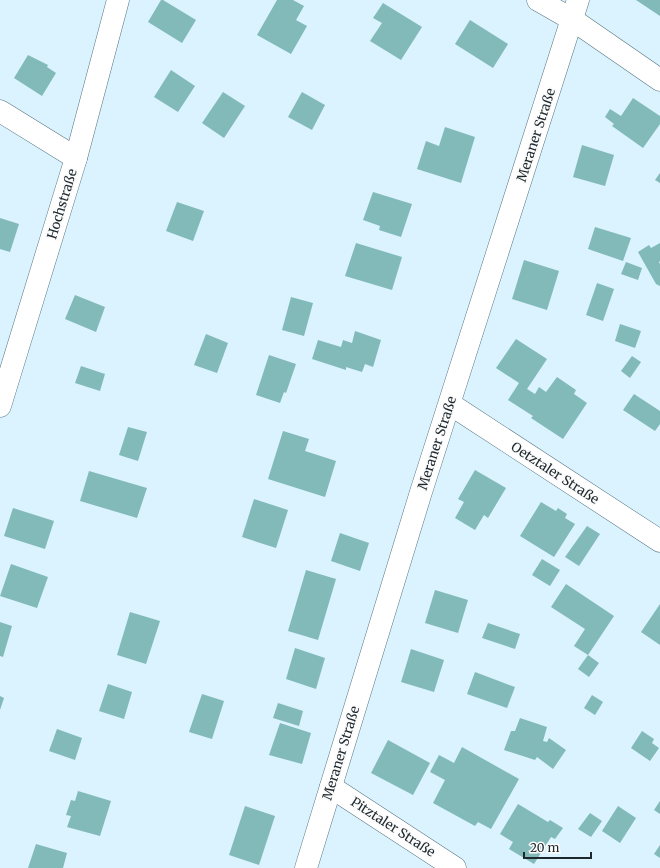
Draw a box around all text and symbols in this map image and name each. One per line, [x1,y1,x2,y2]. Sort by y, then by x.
street label: Meraner Straße [513,86,559,184]
street label: Hochstraße [43,167,81,241]
street label: Meraner Straße [414,394,460,492]
street label: Oetztaler Straße [508,438,602,508]
street label: Meraner Straße [319,704,363,802]
street label: Pitztaler Straße [348,793,439,861]
scale bar [524,834,591,860]
text: 20 m [530,840,559,855]

